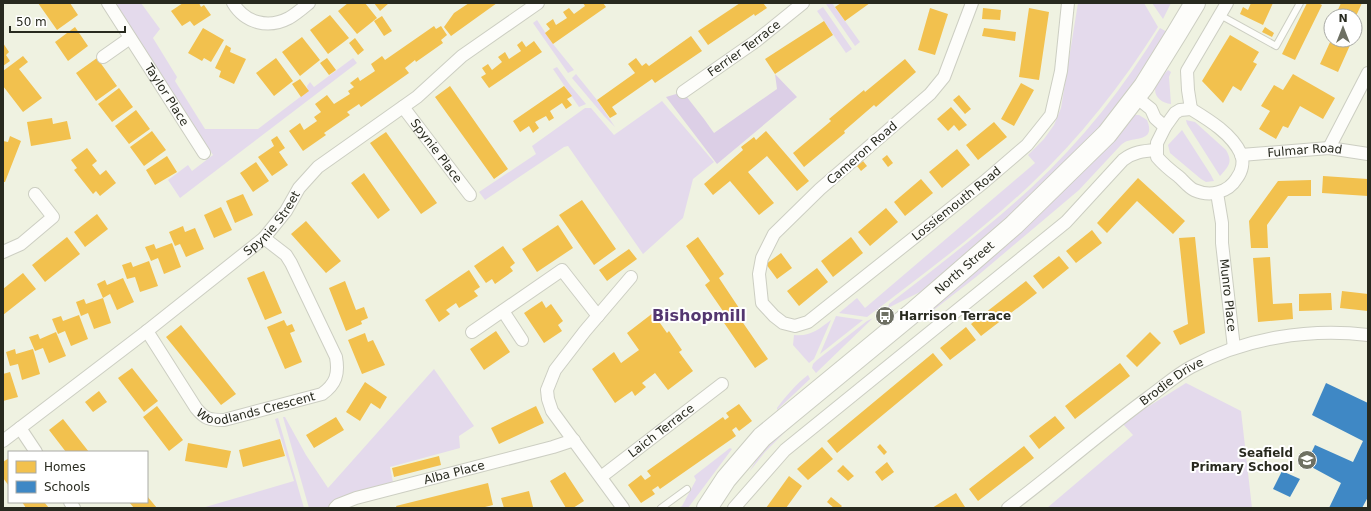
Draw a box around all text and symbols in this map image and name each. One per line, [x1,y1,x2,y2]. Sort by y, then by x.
scale bar [10,8,125,34]
north arrow [1323,8,1363,48]
text: N [1338,12,1348,25]
text: 50 m [16,15,47,29]
street label: Ferrier Terrace [705,17,783,80]
street label: Taylor Place [141,60,192,129]
street label: Spynie Place [408,116,465,185]
street label: Cameron Road [824,119,900,187]
street label: Fulmar Road [1267,141,1343,160]
street label: Lossiemouth Road [909,164,1004,244]
street label: Spynie Street [241,188,303,259]
street label: North Street [932,238,997,297]
street label: Munro Place [1217,258,1239,332]
bus stop icon: Harrison Terrace [874,305,896,327]
district label: Bishopmill [652,306,746,325]
place label: Harrison Terrace [899,309,1011,323]
street label: Brodie Drive [1137,355,1206,408]
street label: Woodlands Crescent [193,389,317,427]
street label: Laich Terrace [626,401,697,460]
place label: Seafield Primary School [1191,446,1293,474]
school or university icon: Seafield Primary School [1296,449,1318,471]
legend [8,451,148,503]
street label: Alba Place [422,458,486,487]
text: Homes [44,460,86,474]
text: Schools [44,480,90,494]

